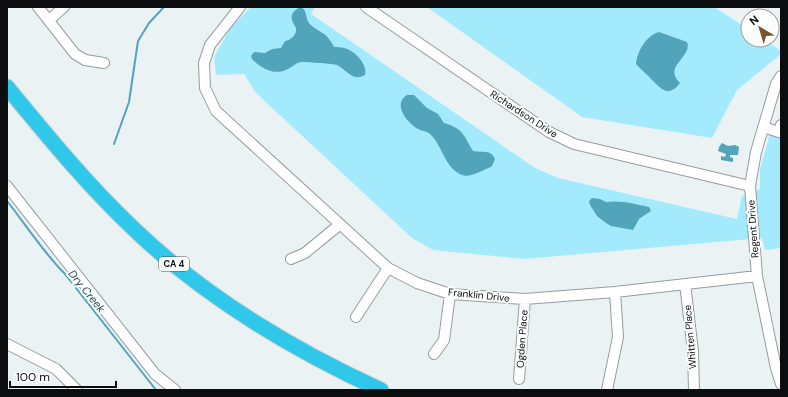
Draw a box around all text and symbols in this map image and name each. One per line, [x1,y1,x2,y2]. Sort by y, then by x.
north arrow [740,8,780,48]
text: N [746,12,761,28]
street label: Richardson Drive [488,87,561,141]
street label: Regent Drive [744,199,762,259]
road number: CA 4 [159,257,189,271]
water label: Dry Creek [66,267,109,315]
street label: Franklin Drive [447,285,511,305]
street label: Whitten Place [681,304,699,370]
street label: Ogden Place [513,309,531,369]
scale bar [10,363,116,389]
text: 100 m [16,369,50,385]

